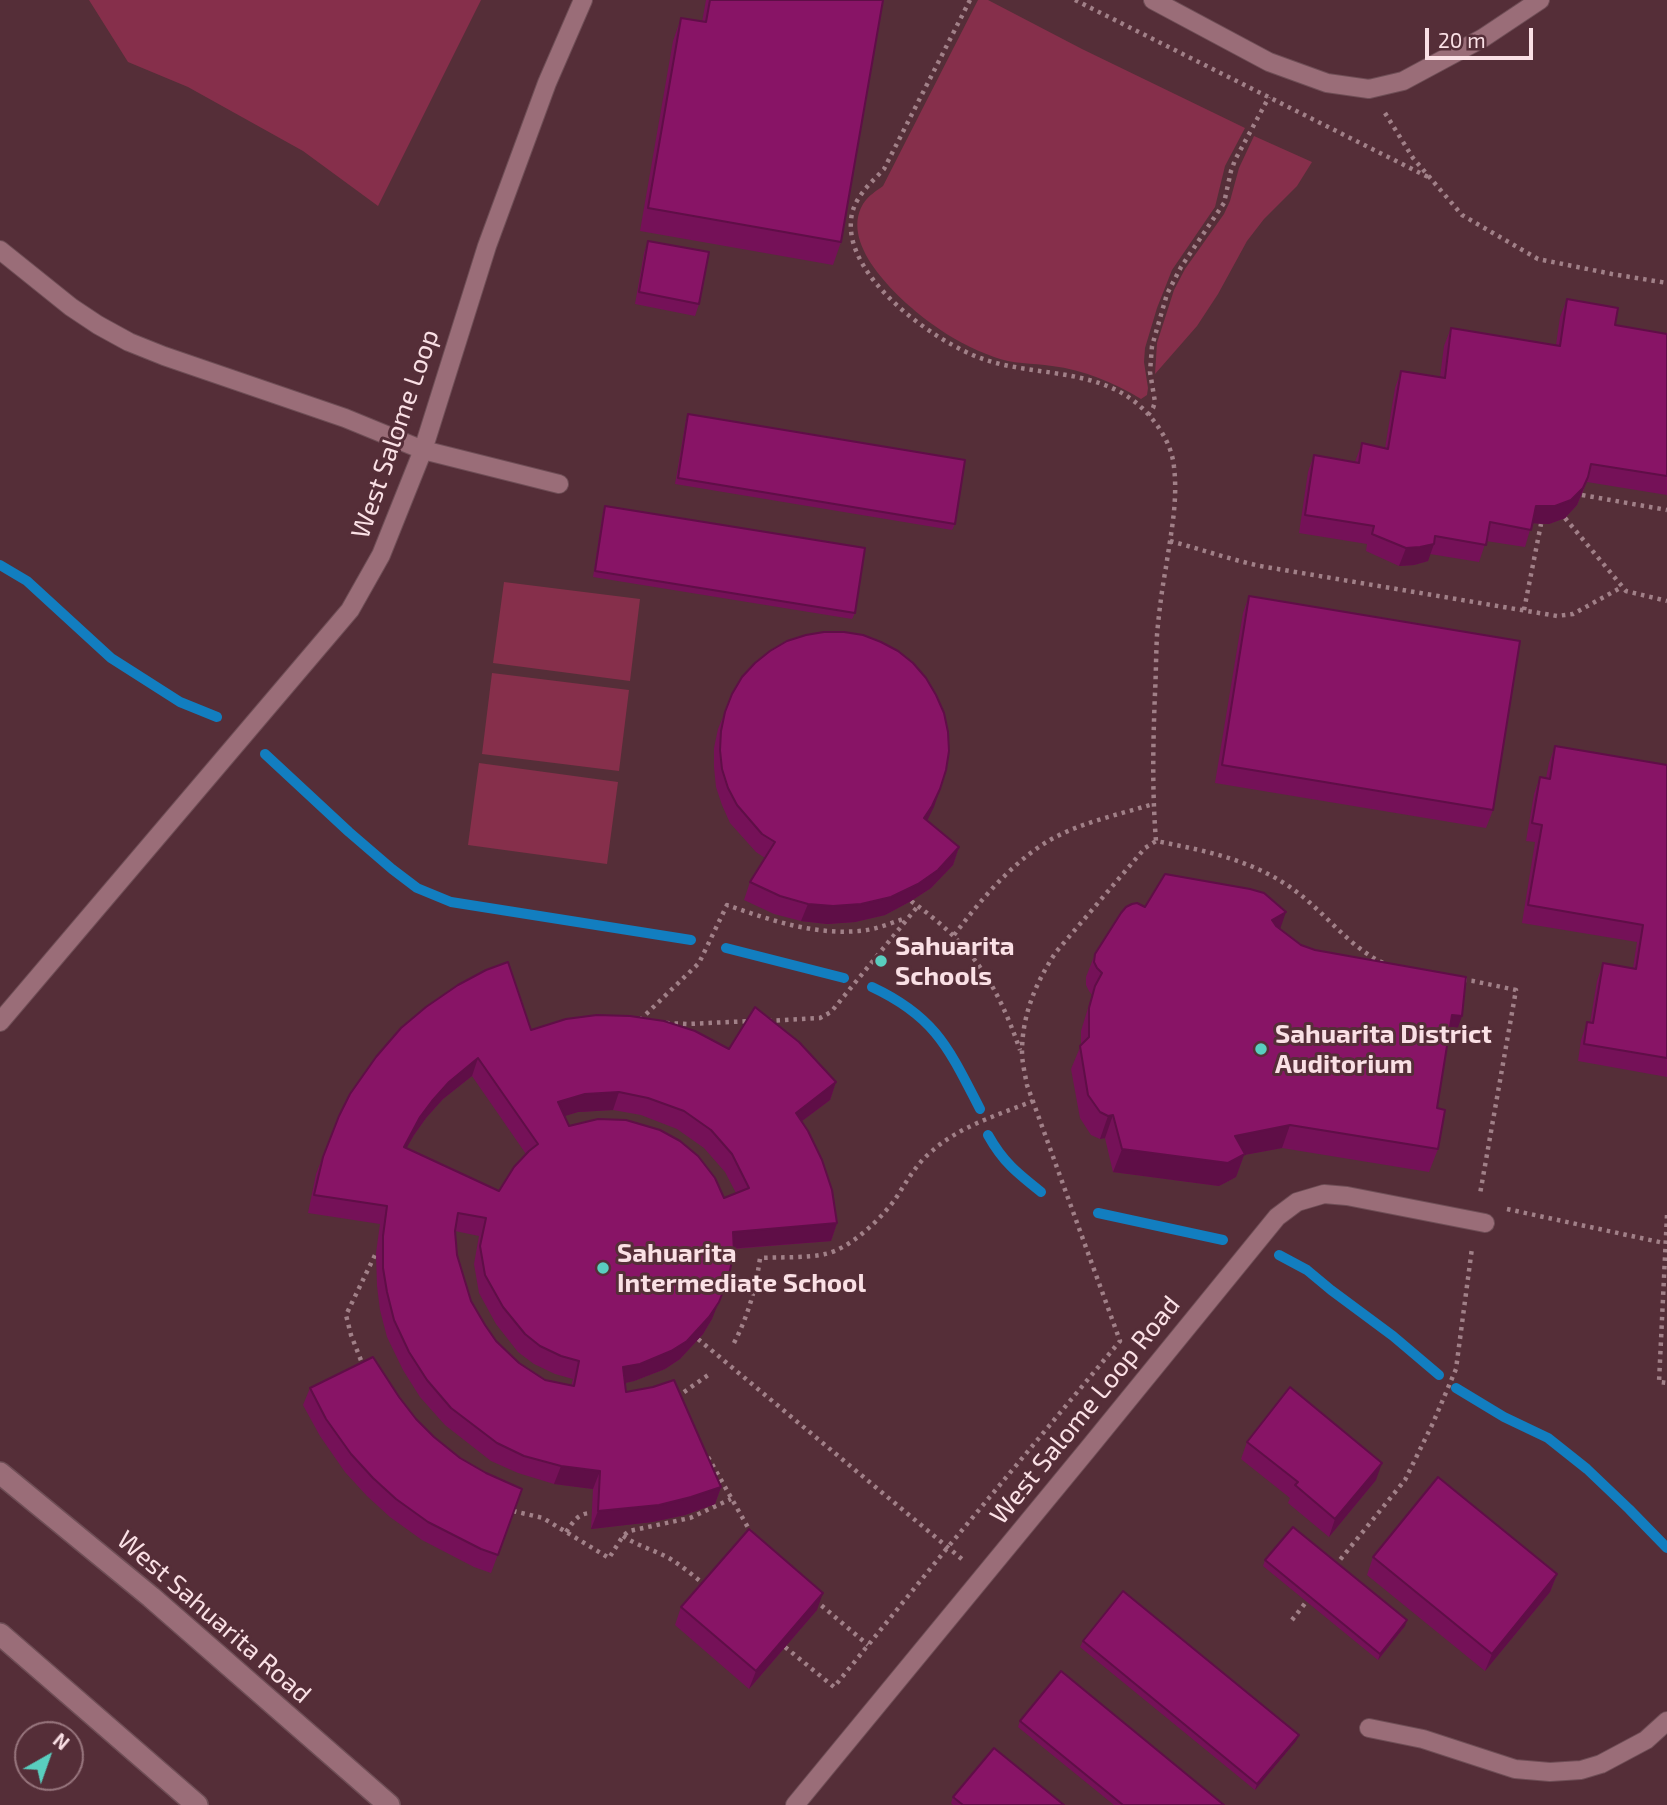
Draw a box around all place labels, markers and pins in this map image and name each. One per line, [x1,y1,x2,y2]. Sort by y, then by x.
place label: Sahuarita Schools [895,930,1015,992]
marker: Sahuarita Schools [873,953,889,969]
place label: Sahuarita District Auditorium [1275,1018,1492,1080]
marker: Sahuarita District Auditorium [1253,1041,1269,1057]
place label: Sahuarita Intermediate School [617,1237,866,1298]
marker: Sahuarita Intermediate School [595,1260,611,1276]

